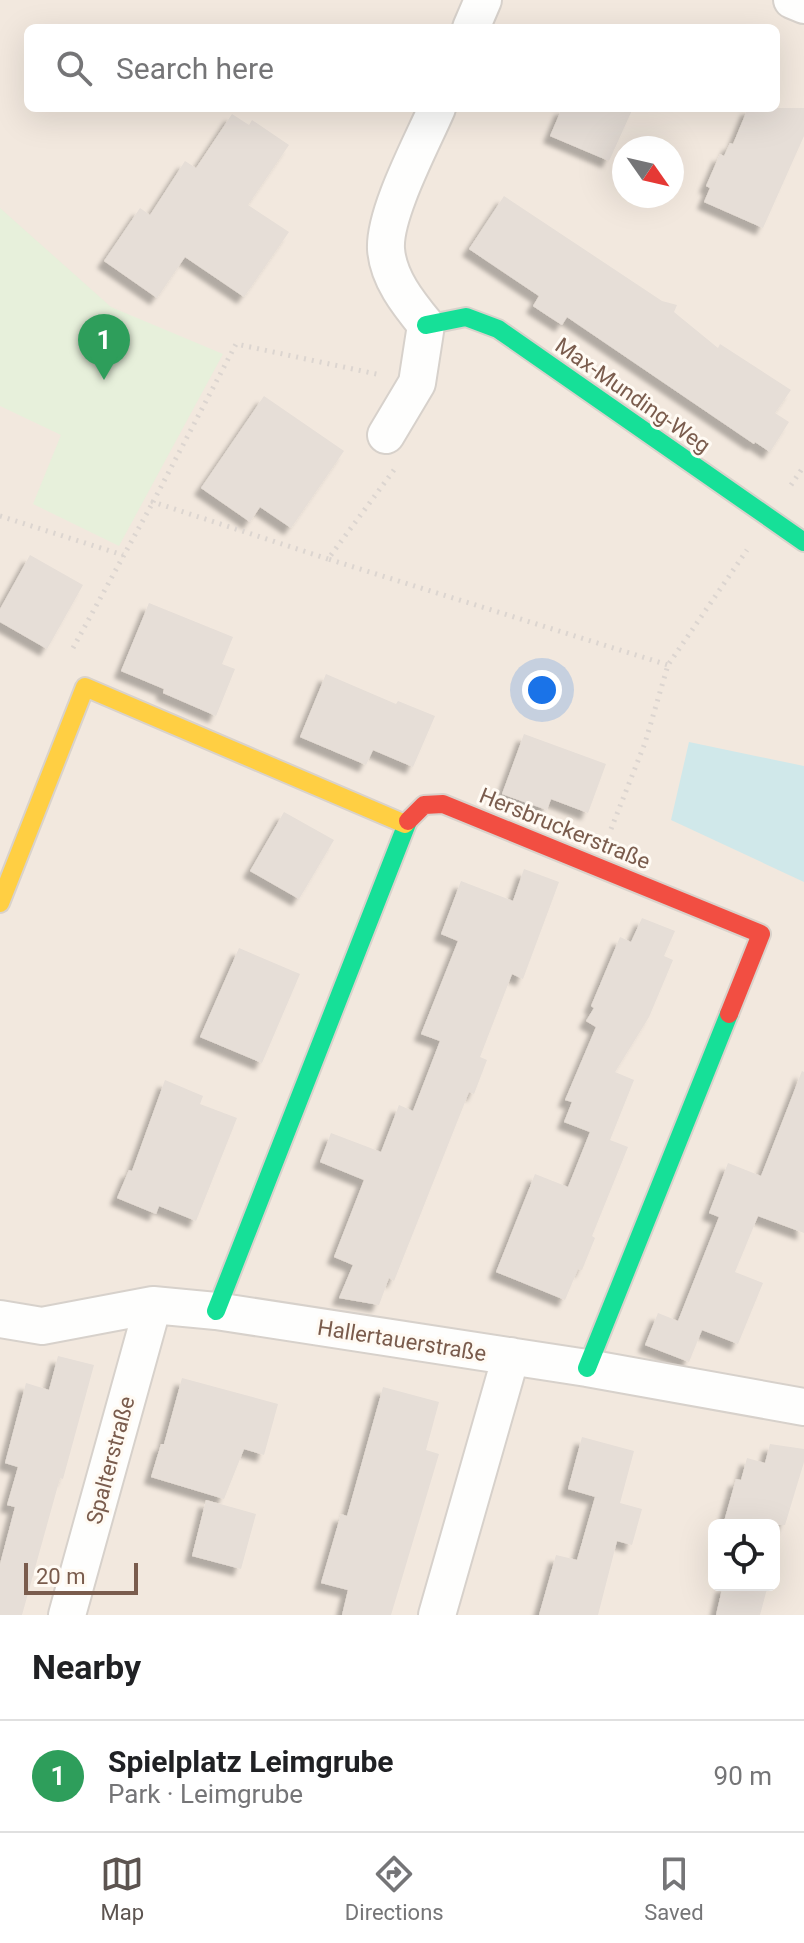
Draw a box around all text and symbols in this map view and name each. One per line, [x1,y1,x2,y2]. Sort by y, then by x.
search box [24,24,780,112]
icon: search [52,46,96,90]
text: Search here [116,51,274,86]
north arrow [612,136,684,208]
pin: 1 [78,314,130,380]
street label: Max-Munding-Weg [551,333,715,458]
your location [522,670,562,710]
street label: Hersbruckerstraße [476,783,654,874]
street label: Hallertauerstraße [316,1315,488,1366]
street label: Spalterstraße [81,1393,140,1527]
map controls [708,1519,780,1591]
button: locate [708,1519,780,1591]
scale bar [24,1559,138,1595]
text: 20 m [36,1564,85,1589]
text: Nearby [32,1647,141,1687]
text: Spielplatz Leimgrube [108,1744,394,1779]
text: 1 [51,1761,65,1791]
text: 90 m [714,1761,772,1791]
text: Park · Leimgrube [108,1779,303,1809]
tab: Map [100,1852,144,1925]
tab: Directions [345,1852,444,1925]
tab: Saved [644,1852,704,1925]

